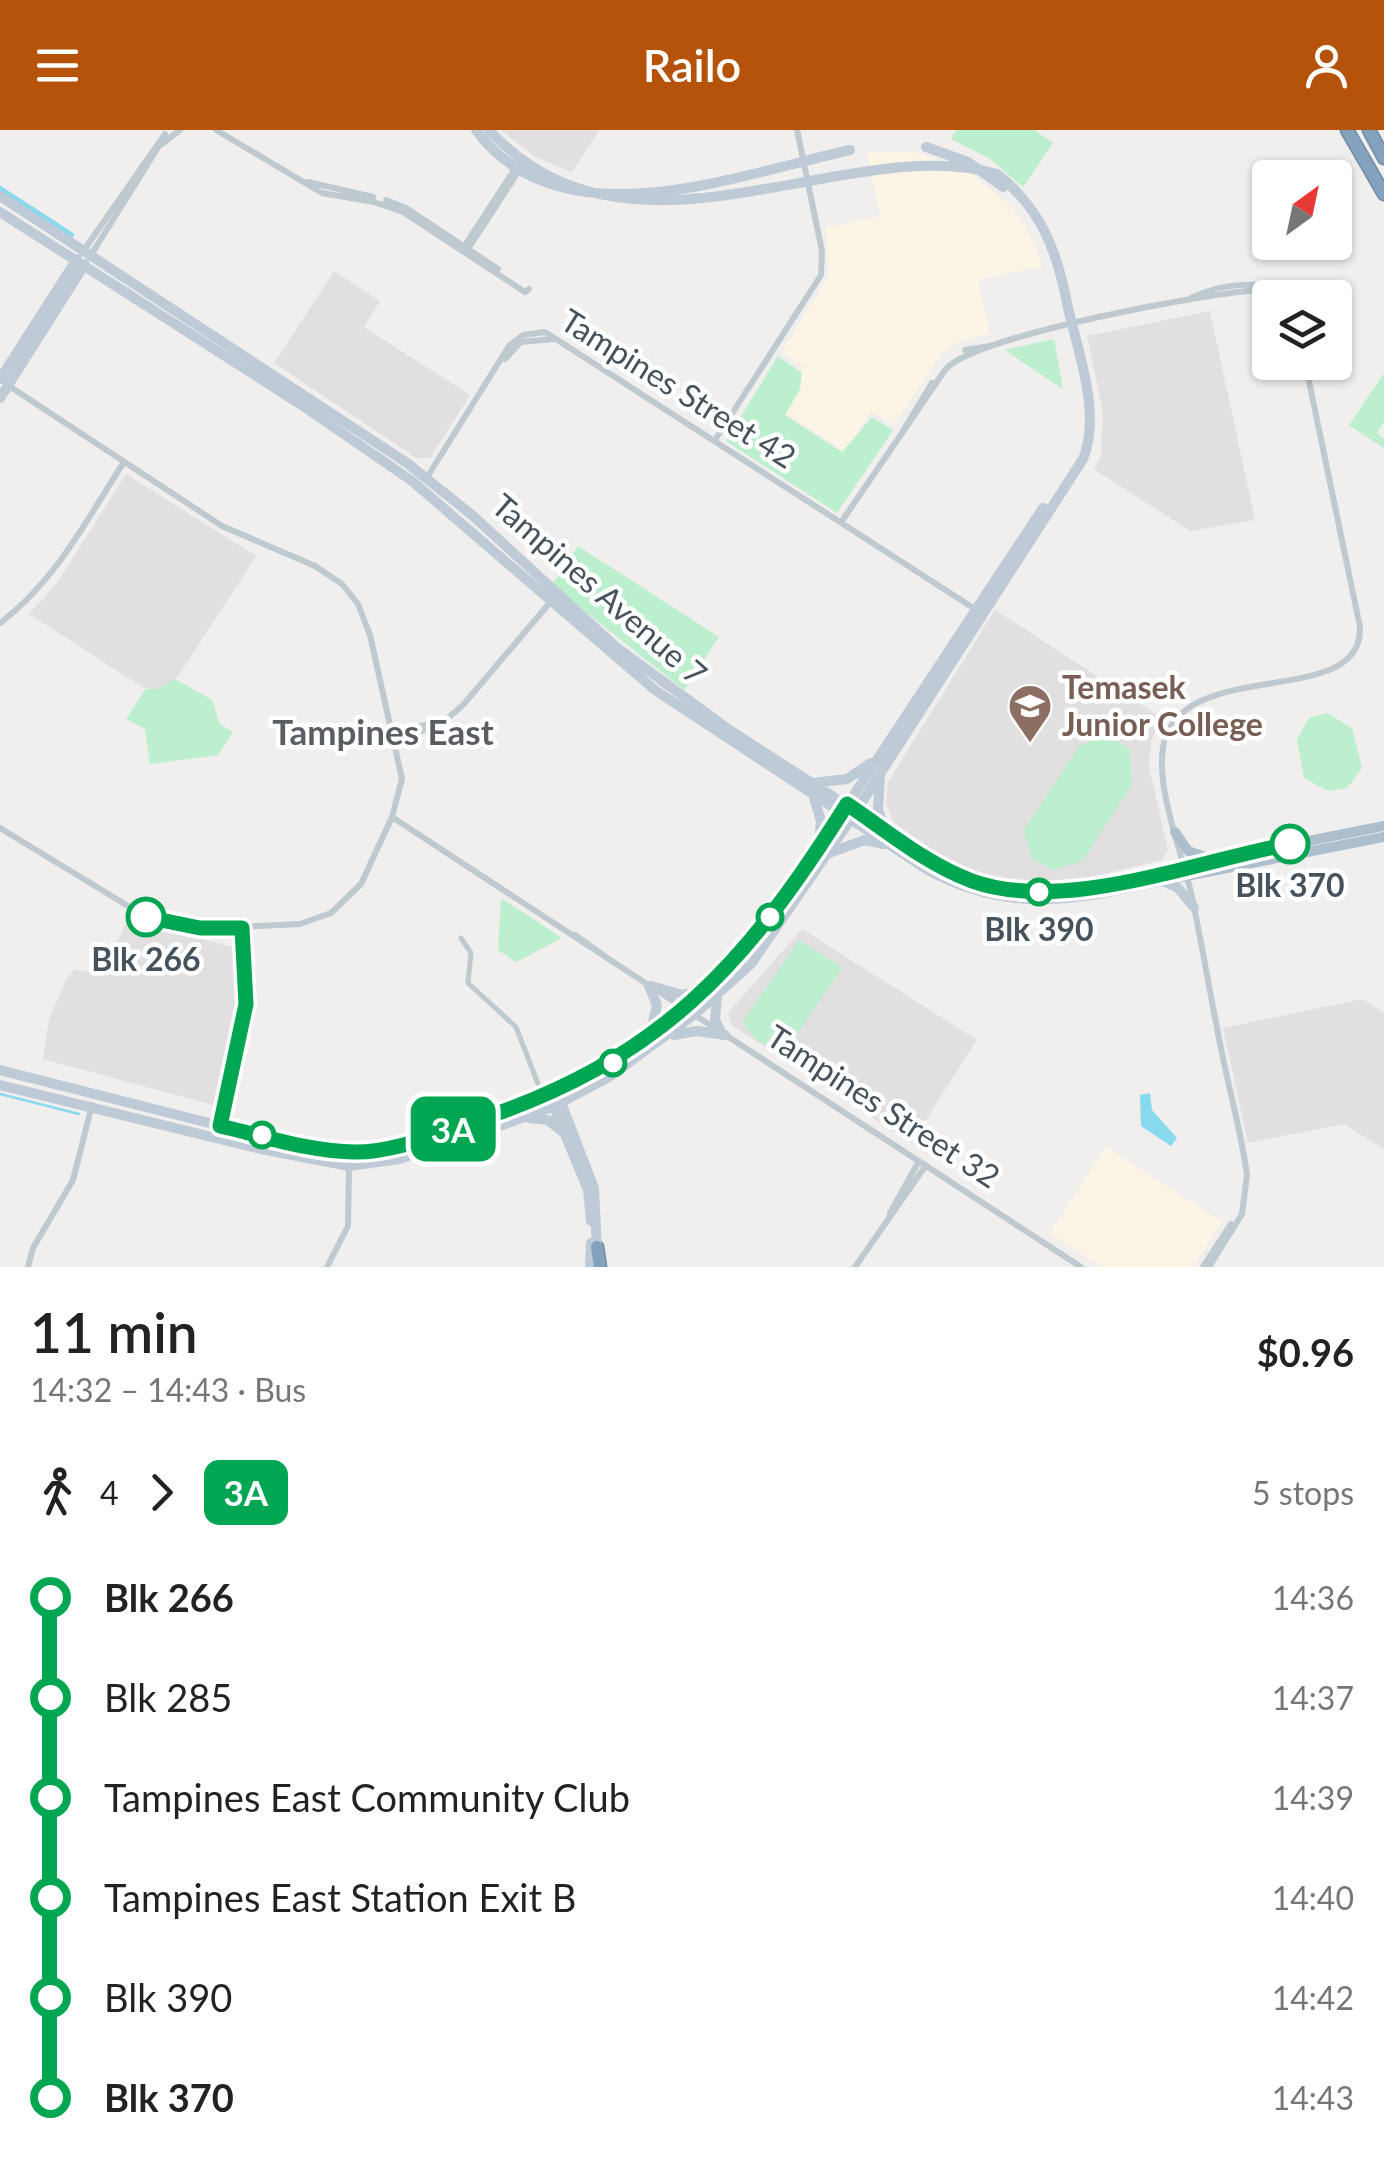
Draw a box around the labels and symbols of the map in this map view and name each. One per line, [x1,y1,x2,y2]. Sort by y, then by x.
north arrow [1252,160,1352,260]
street label: Tampines Street 42 [554,300,803,476]
street label: Tampines Avenue 7 [485,485,715,693]
place label: Temasek Junior College [1062,667,1263,743]
school or university icon: Temasek Junior College [1007,683,1053,744]
district label: Tampines East [272,710,494,752]
marker: Blk 370 [1271,825,1309,863]
place label: Blk 370 [1235,865,1345,904]
marker: Blk 390 [1026,879,1052,905]
marker: Blk 266 [127,898,165,936]
unlabelled marker [757,904,783,930]
place label: Blk 390 [984,909,1094,948]
place label: Blk 266 [91,939,201,978]
street label: Tampines Street 32 [760,1016,1007,1195]
unlabelled marker [600,1050,626,1076]
line badge: 3A [408,1096,498,1162]
unlabelled marker [249,1122,275,1148]

